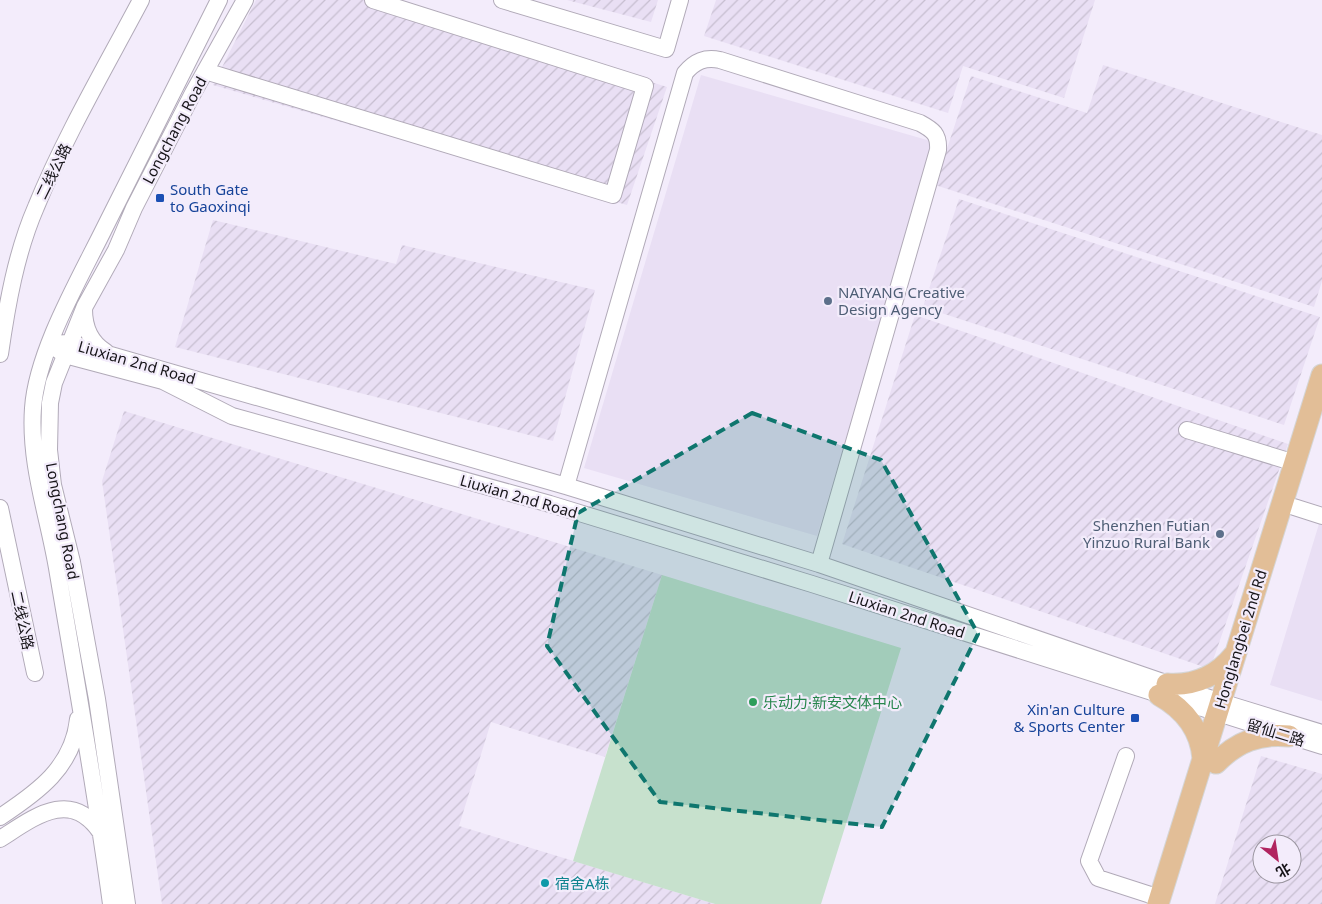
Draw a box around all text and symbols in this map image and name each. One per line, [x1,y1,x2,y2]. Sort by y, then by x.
street label: Longchang Road [137,73,211,187]
street label: 二线公路 [31,140,75,202]
place label: South Gate to Gaoxinqi [170,179,251,216]
marker: South Gate to Gaoxinqi [154,192,166,204]
place label: NAIYANG Creative Design Agency [838,282,965,319]
marker: NAIYANG Creative Design Agency [822,295,834,307]
street label: Liuxian 2nd Road [76,336,198,388]
street label: Longchang Road [42,461,84,581]
street label: Liuxian 2nd Road [458,470,580,522]
place label: Shenzhen Futian Yinzuo Rural Bank [1083,515,1210,552]
marker: Shenzhen Futian Yinzuo Rural Bank [1214,528,1226,540]
street label: Honglangbei 2nd Rd [1209,567,1271,711]
street label: Liuxian 2nd Road [846,586,968,642]
street label: 二线公路 [7,589,39,651]
place label: 乐动力·新安文体中心 [763,692,902,712]
marker: 乐动力·新安文体中心 [747,696,759,708]
place label: Xin'an Culture & Sports Center [1014,699,1125,736]
marker: Xin'an Culture & Sports Center [1129,712,1141,724]
street label: 留仙二路 [1244,714,1308,750]
north arrow [1252,834,1302,884]
text: 北 [1273,859,1295,882]
place label: 宿舍A栋 [555,873,610,893]
marker: 宿舍A栋 [539,877,551,889]

